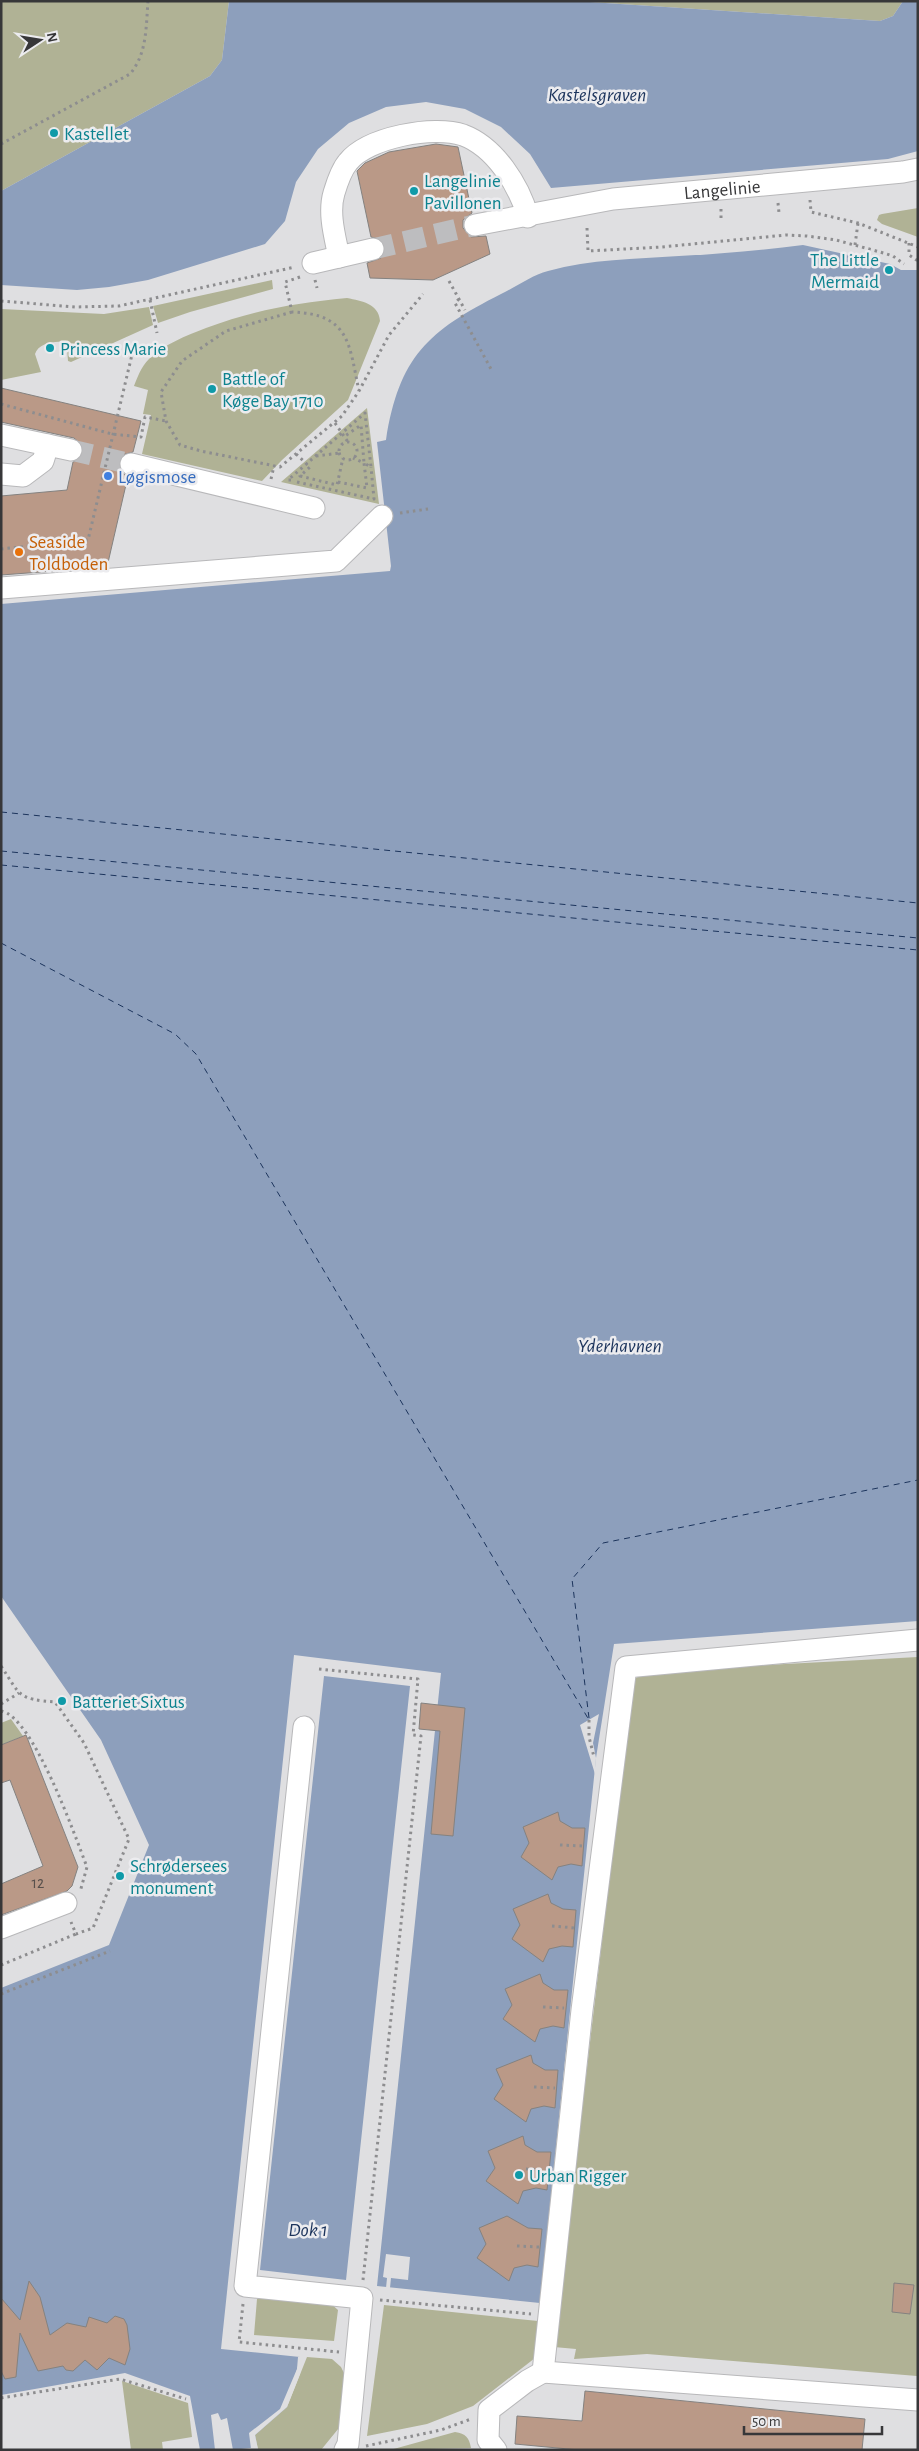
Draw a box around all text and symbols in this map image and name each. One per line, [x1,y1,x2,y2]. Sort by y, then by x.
north arrow [15,15,65,65]
text: N [44,31,60,44]
water label: Kastelsgraven [548,85,646,105]
place label: Kastellet [64,125,129,144]
marker: Kastellet [48,127,60,139]
place label: Langelinie Pavillonen [424,172,501,213]
street label: Langelinie [683,177,761,203]
marker: Langelinie Pavillonen [408,185,420,197]
place label: The Little Mermaid [810,251,879,292]
marker: The Little Mermaid [883,264,895,276]
place label: Princess Marie [60,340,166,359]
marker: Princess Marie [44,342,56,354]
place label: Battle of Køge Bay 1710 [222,370,323,411]
marker: Battle of Køge Bay 1710 [206,383,218,395]
place label: Løgismose [118,468,196,487]
marker: Løgismose [102,470,114,482]
place label: Seaside Toldboden [29,533,108,574]
marker: Seaside Toldboden [13,546,25,558]
water label: Yderhavnen [578,1336,662,1356]
place label: Batteriet Sixtus [72,1693,185,1712]
marker: Batteriet Sixtus [56,1695,68,1707]
place label: Schrødersees monument [130,1857,227,1898]
marker: Schrødersees monument [114,1870,126,1882]
house number: 12 [32,1875,44,1891]
place label: Urban Rigger [529,2167,627,2186]
marker: Urban Rigger [513,2169,525,2181]
water label: Dok 1 [288,2220,328,2240]
scale bar [744,2404,882,2436]
text: 50 m [752,2414,781,2429]

